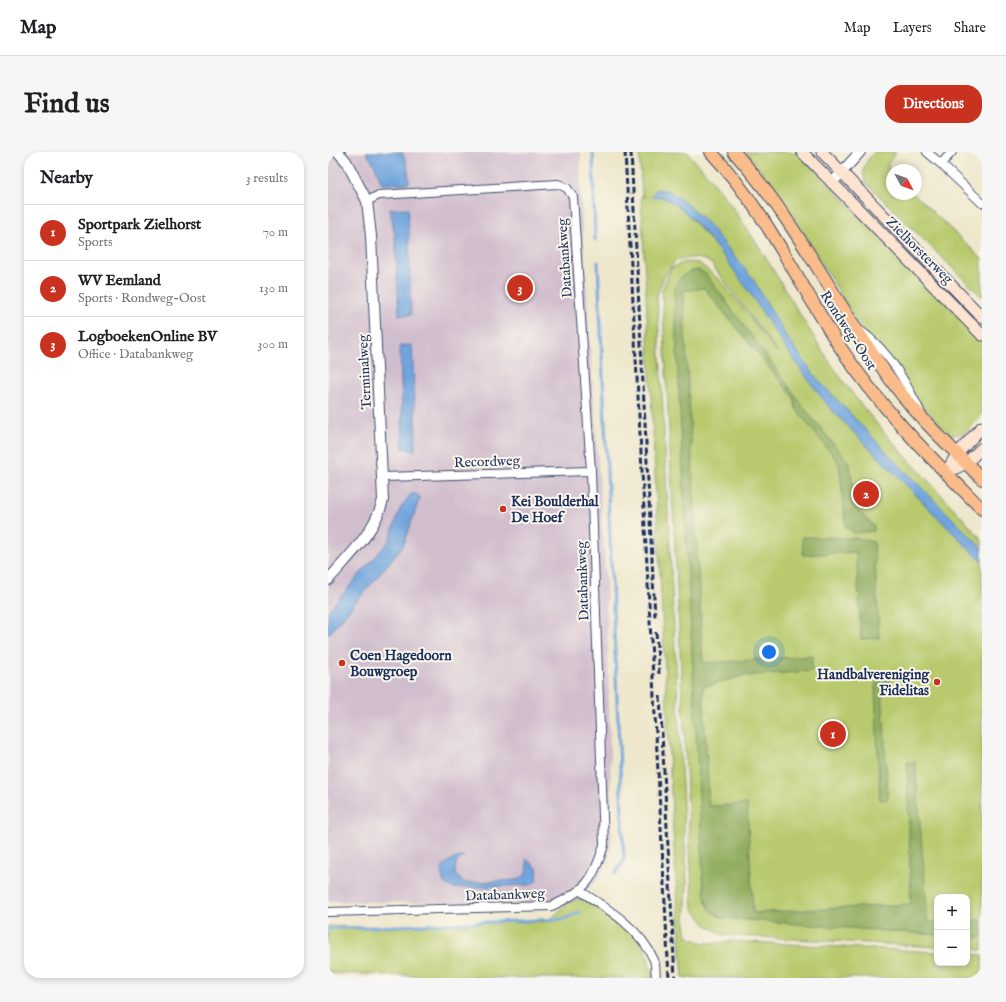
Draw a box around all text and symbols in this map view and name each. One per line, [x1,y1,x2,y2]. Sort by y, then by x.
text: Map [20,16,56,40]
text: Map [844,19,871,37]
text: Layers [893,19,932,37]
text: Share [954,19,986,37]
button: Directions [885,85,982,123]
text: Find us [24,87,110,122]
north arrow [886,164,922,200]
text: Nearby [40,168,93,189]
text: 3 results [246,170,288,187]
street label: Zielhorsterweg [882,213,957,289]
text: Sportpark Zielhorst [78,215,201,234]
street label: Databankweg [553,217,577,298]
text: 1 [51,224,55,241]
text: 70 m [263,224,288,241]
text: Sports [78,234,113,251]
text: WV Eemland [78,271,161,290]
pin: 3 [507,273,533,303]
text: 2 [50,280,56,297]
text: 130 m [259,280,288,297]
street label: Rondweg-Oost [816,287,881,374]
text: Sports · Rondweg-Oost [78,290,206,307]
text: LogboekenOnline BV [78,327,217,346]
street label: Terminalweg [354,333,376,410]
text: 3 [51,336,55,353]
text: 300 m [257,336,288,353]
text: Office · Databankweg [78,346,193,363]
street label: Recordweg [454,452,521,472]
pin: 2 [853,479,879,509]
place label: Kei Boulderhal De Hoef [511,493,600,527]
marker: Kei Boulderhal De Hoef [498,504,508,514]
street label: Databankweg [573,540,593,621]
your location [759,642,779,662]
place label: Coen Hagedoorn Bouwgroep [350,647,452,681]
marker: Coen Hagedoorn Bouwgroep [337,658,347,668]
place label: Handbalvereniging Fidelitas [817,666,930,700]
marker: Handbalvereniging Fidelitas [932,677,942,687]
pin: 1 [820,719,846,749]
street label: Databankweg [465,885,546,905]
map controls [934,894,970,966]
button: + [934,894,970,930]
button: − [934,930,970,966]

